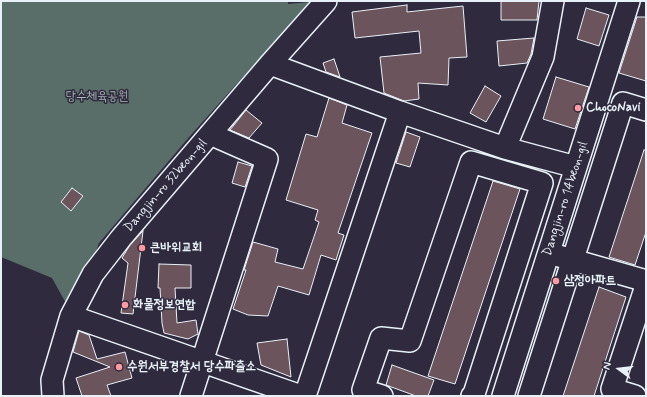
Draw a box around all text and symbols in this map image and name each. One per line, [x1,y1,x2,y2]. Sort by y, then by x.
park label: 당수체육공원 [66,89,128,105]
place label: ChocoNavi [586,100,641,116]
marker: ChocoNavi [573,103,583,113]
street label: Dangjin-ro 32beon-gil [121,136,211,236]
street label: Dangjin-ro 14beon-gil [540,140,592,258]
place label: 큰바위교회 [150,240,202,256]
marker: 큰바위교회 [137,243,147,253]
place label: 삼정아파트 [564,273,616,289]
marker: 삼정아파트 [551,276,561,286]
place label: 화물정보연합 [133,297,196,313]
marker: 화물정보연합 [120,300,130,310]
north arrow [599,349,639,389]
place label: 수원서부경찰서 당수파출소 [127,359,256,375]
text: N [600,361,615,371]
marker: 수원서부경찰서 당수파출소 [114,362,124,372]

